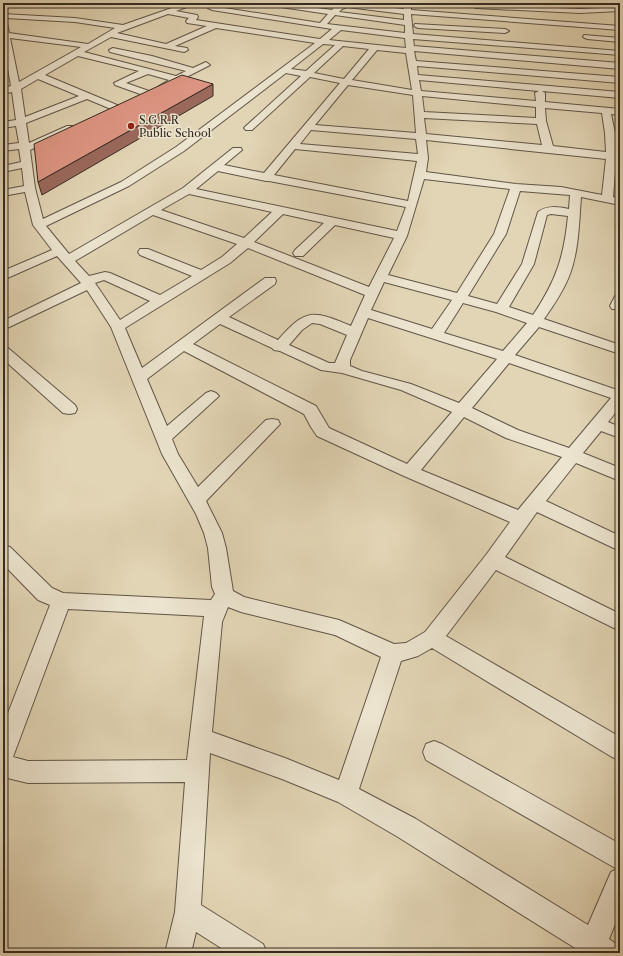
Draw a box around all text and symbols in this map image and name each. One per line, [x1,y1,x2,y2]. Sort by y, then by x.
place label: S.G.R.R Public School [139,113,212,140]
marker: S.G.R.R Public School [126,121,136,131]

